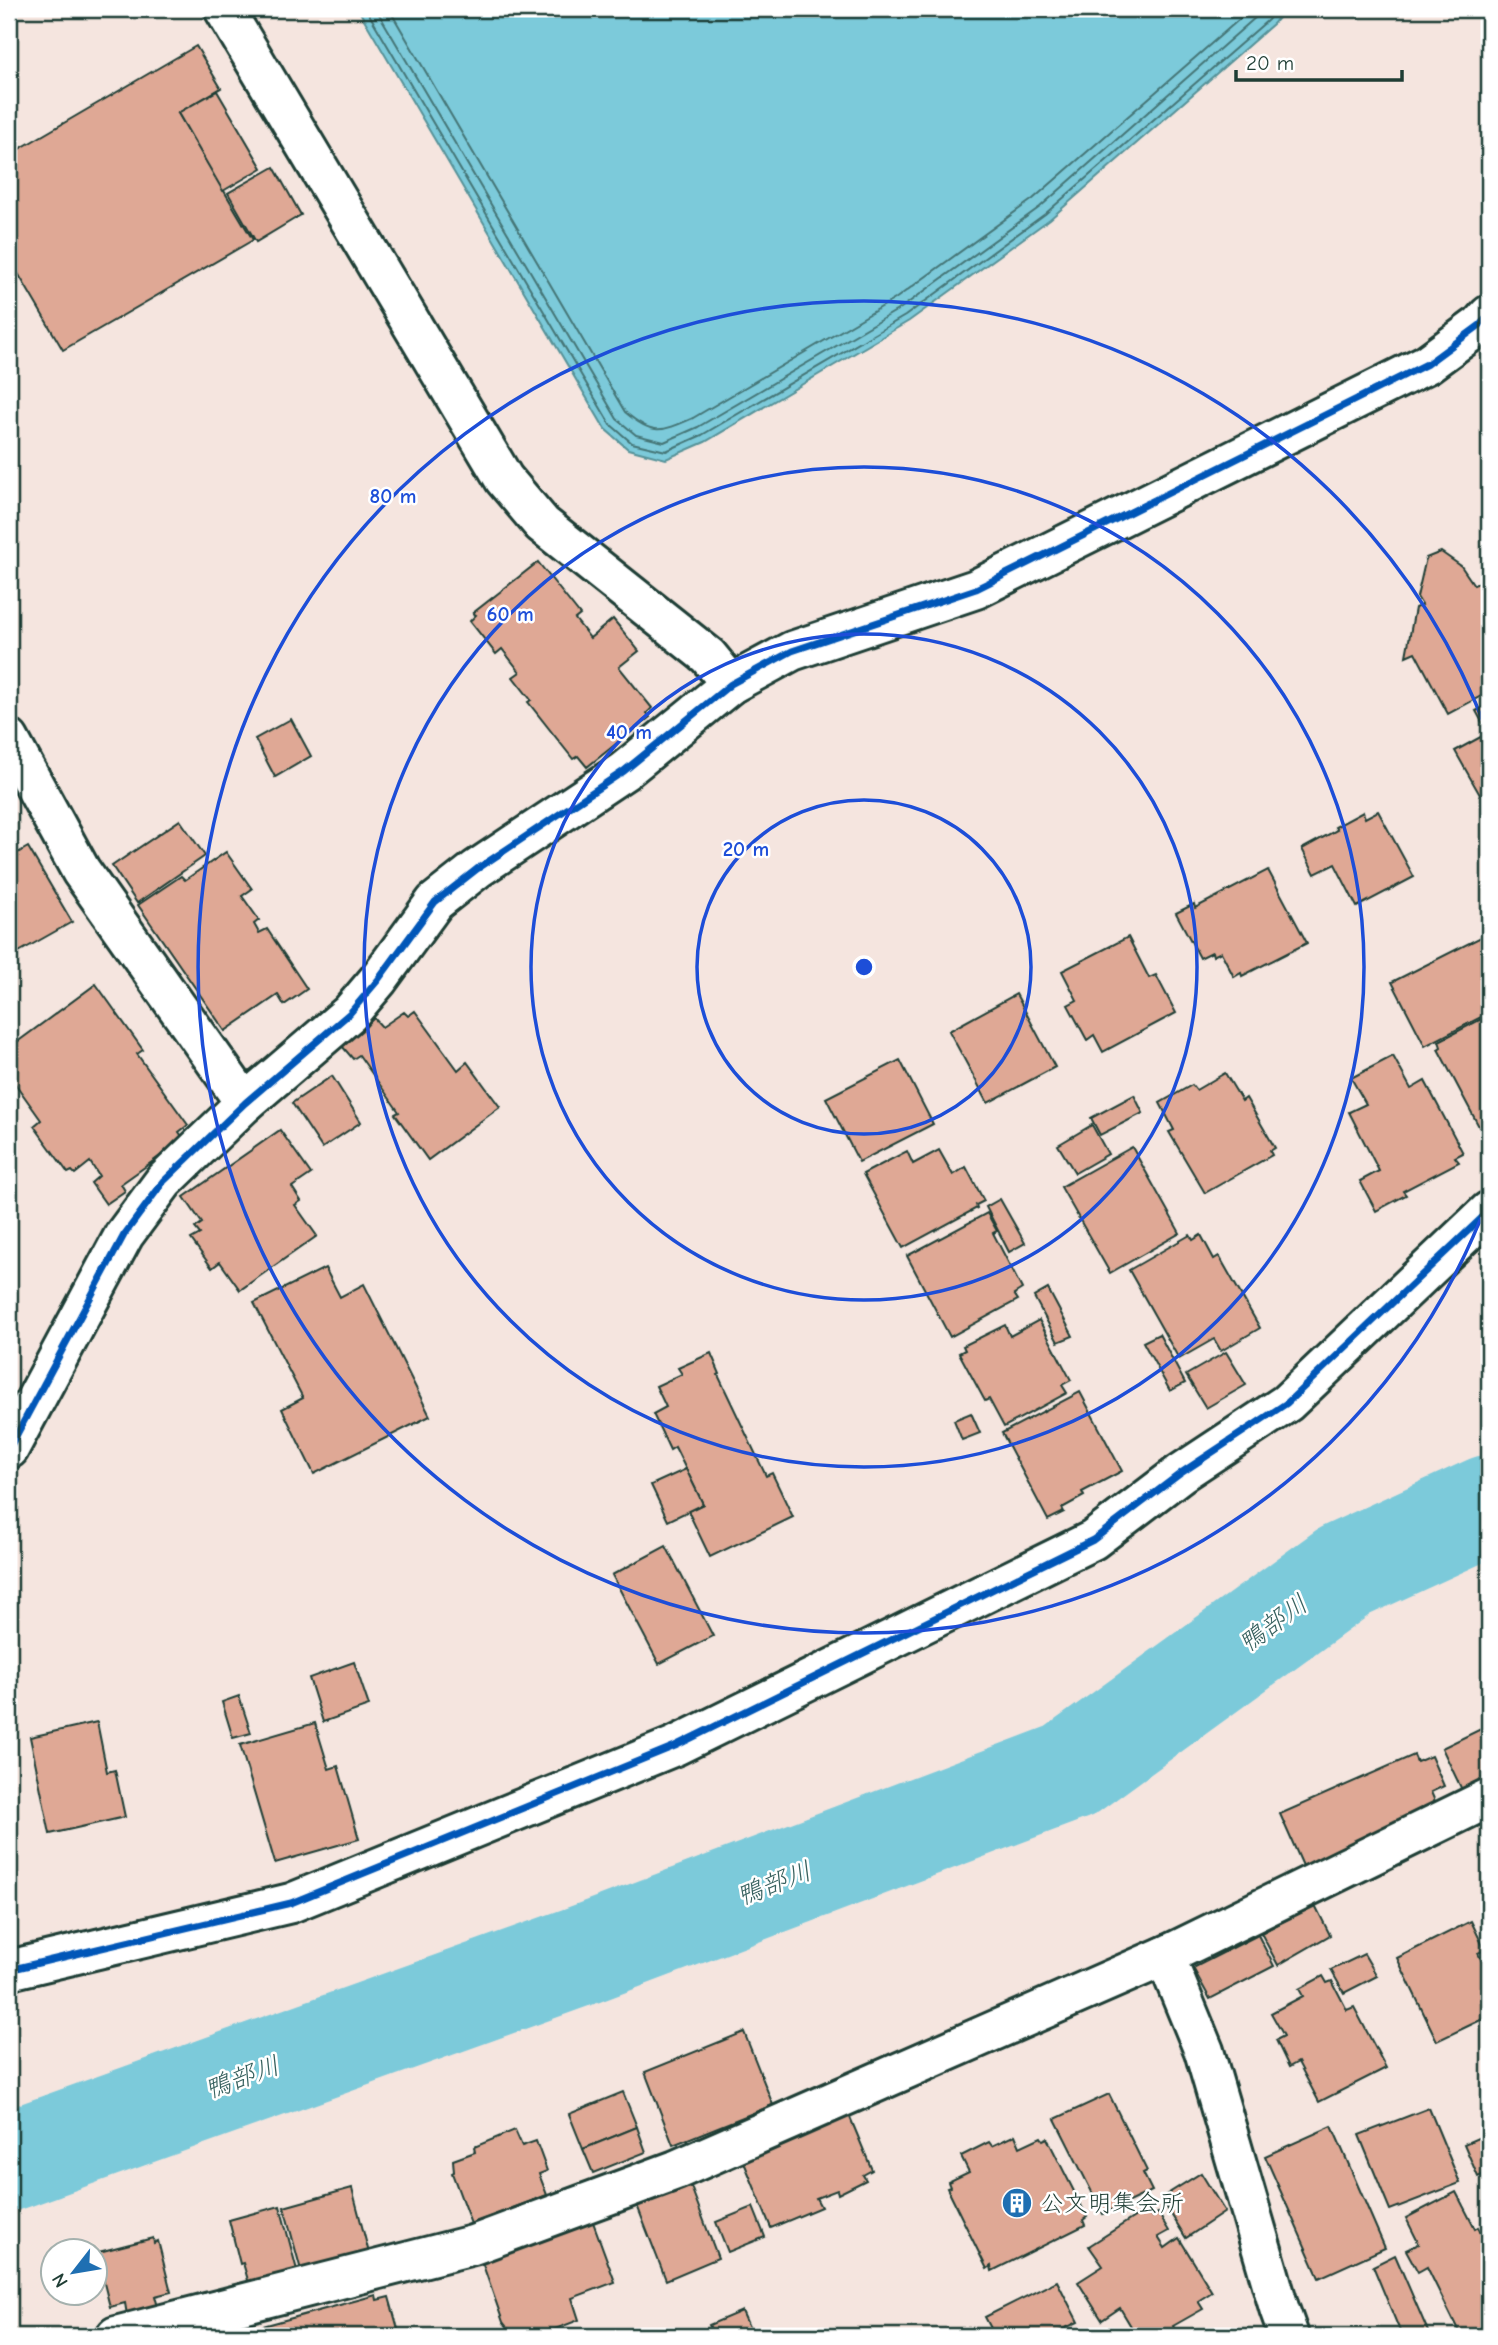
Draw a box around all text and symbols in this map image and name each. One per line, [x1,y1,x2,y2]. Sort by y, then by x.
scale bar [1236,38,1402,82]
text: 20 m [1246,51,1294,75]
text: 80 m [370,484,416,508]
text: 60 m [486,602,534,626]
text: 40 m [606,720,652,744]
text: 20 m [723,837,769,861]
centre of rings [852,955,876,979]
water label: 鴨部川 [1233,1589,1314,1659]
water label: 鴨部川 [733,1856,816,1912]
water label: 鴨部川 [201,2051,284,2105]
building icon: 公文明集会所 [1000,2186,1034,2220]
place label: 公文明集会所 [1040,2189,1184,2217]
north arrow [38,2236,108,2306]
text: N [48,2269,73,2291]

